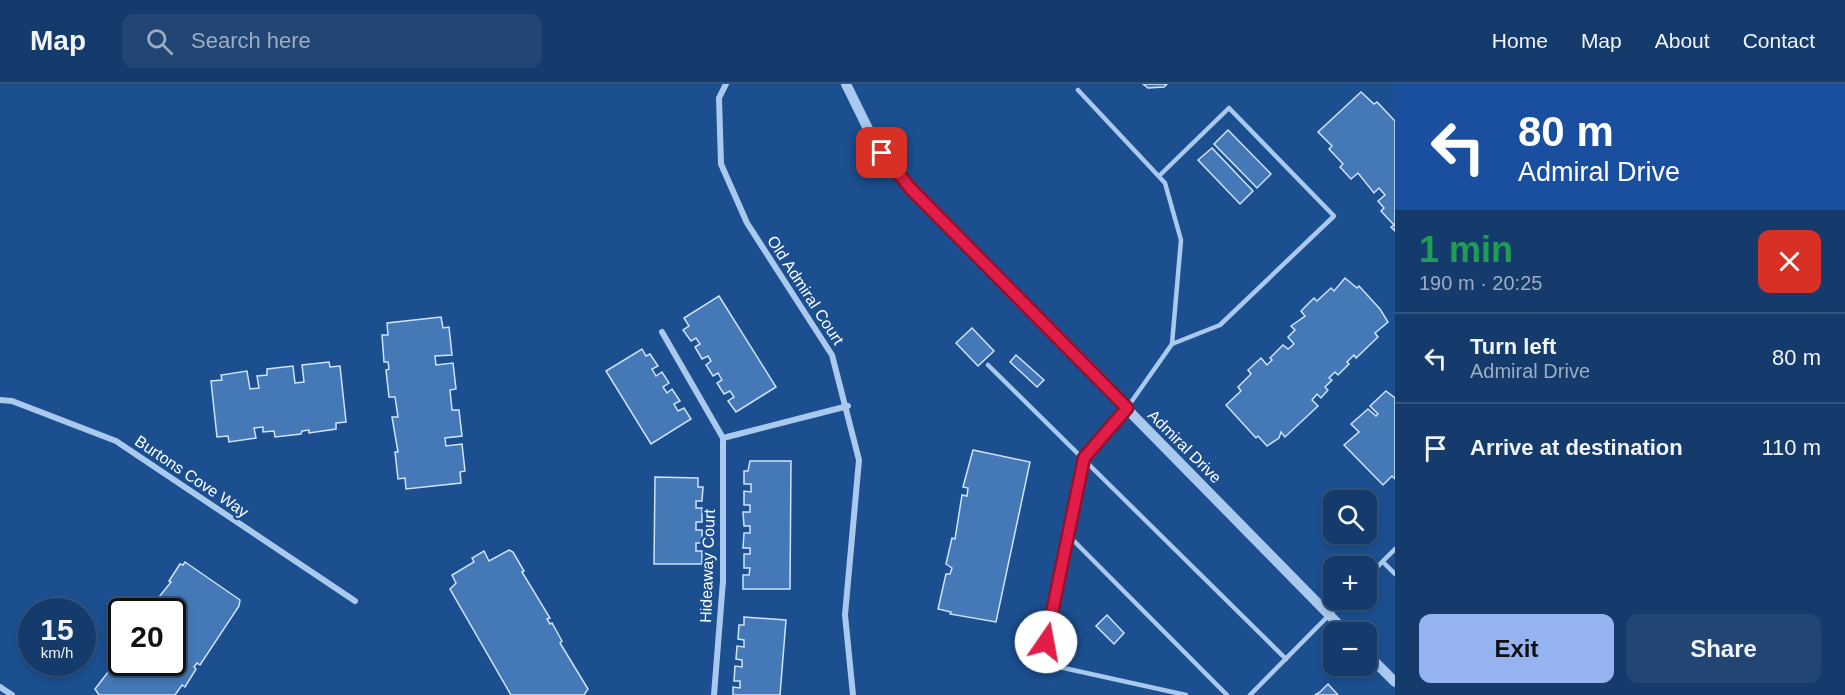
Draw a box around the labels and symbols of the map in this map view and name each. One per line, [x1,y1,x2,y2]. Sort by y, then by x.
pin [856,127,907,178]
street label: Old Admiral Court [764,233,847,348]
street label: Admiral Drive [1145,406,1225,486]
street label: Burtons Cove Way [132,432,252,521]
street label: Hideaway Court [697,508,718,623]
speed limit sign: 20 [108,598,186,676]
position arrow [1014,610,1078,674]

